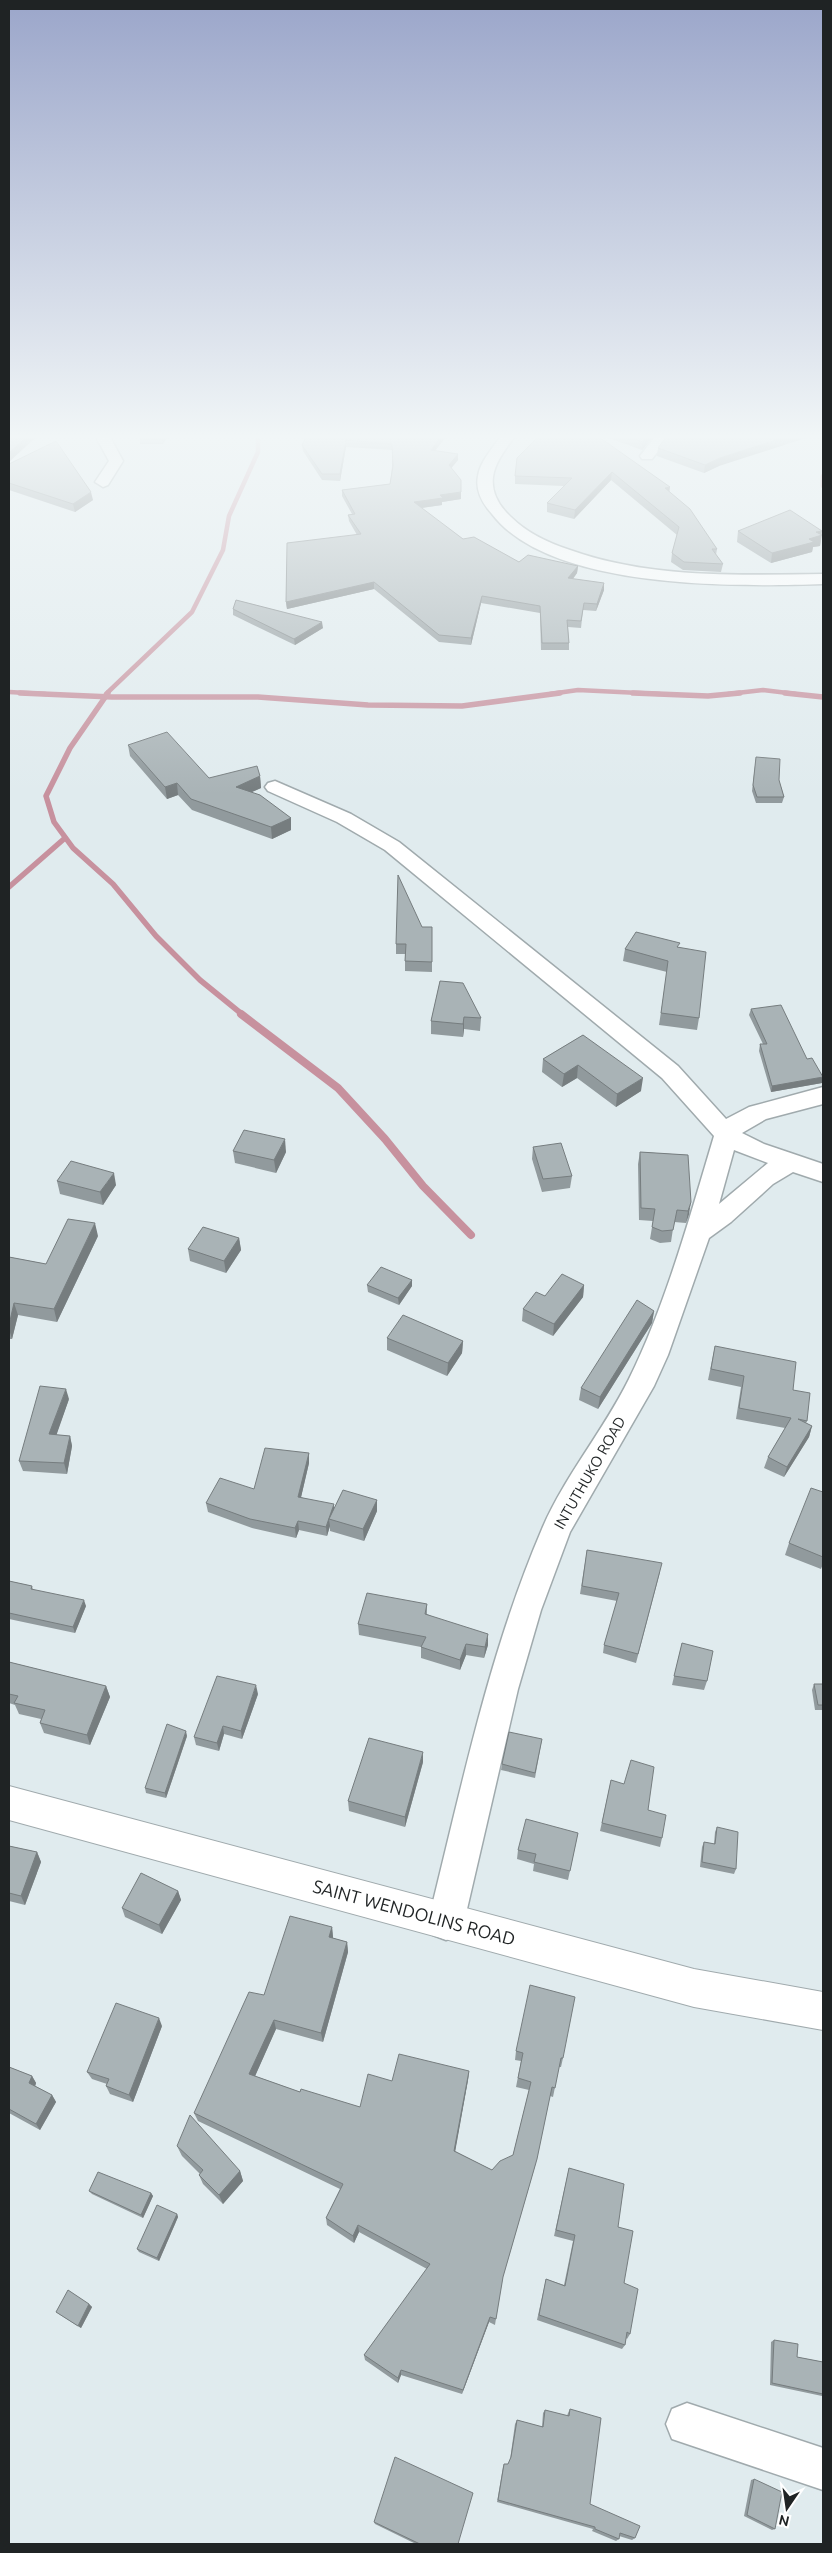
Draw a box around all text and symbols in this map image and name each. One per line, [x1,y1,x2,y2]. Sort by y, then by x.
street label: INTUTHUKO ROAD [550,1413,629,1532]
street label: SAINT WENDOLINS ROAD [311,1875,518,1949]
north arrow [762,2483,812,2533]
text: N [777,2512,791,2530]

